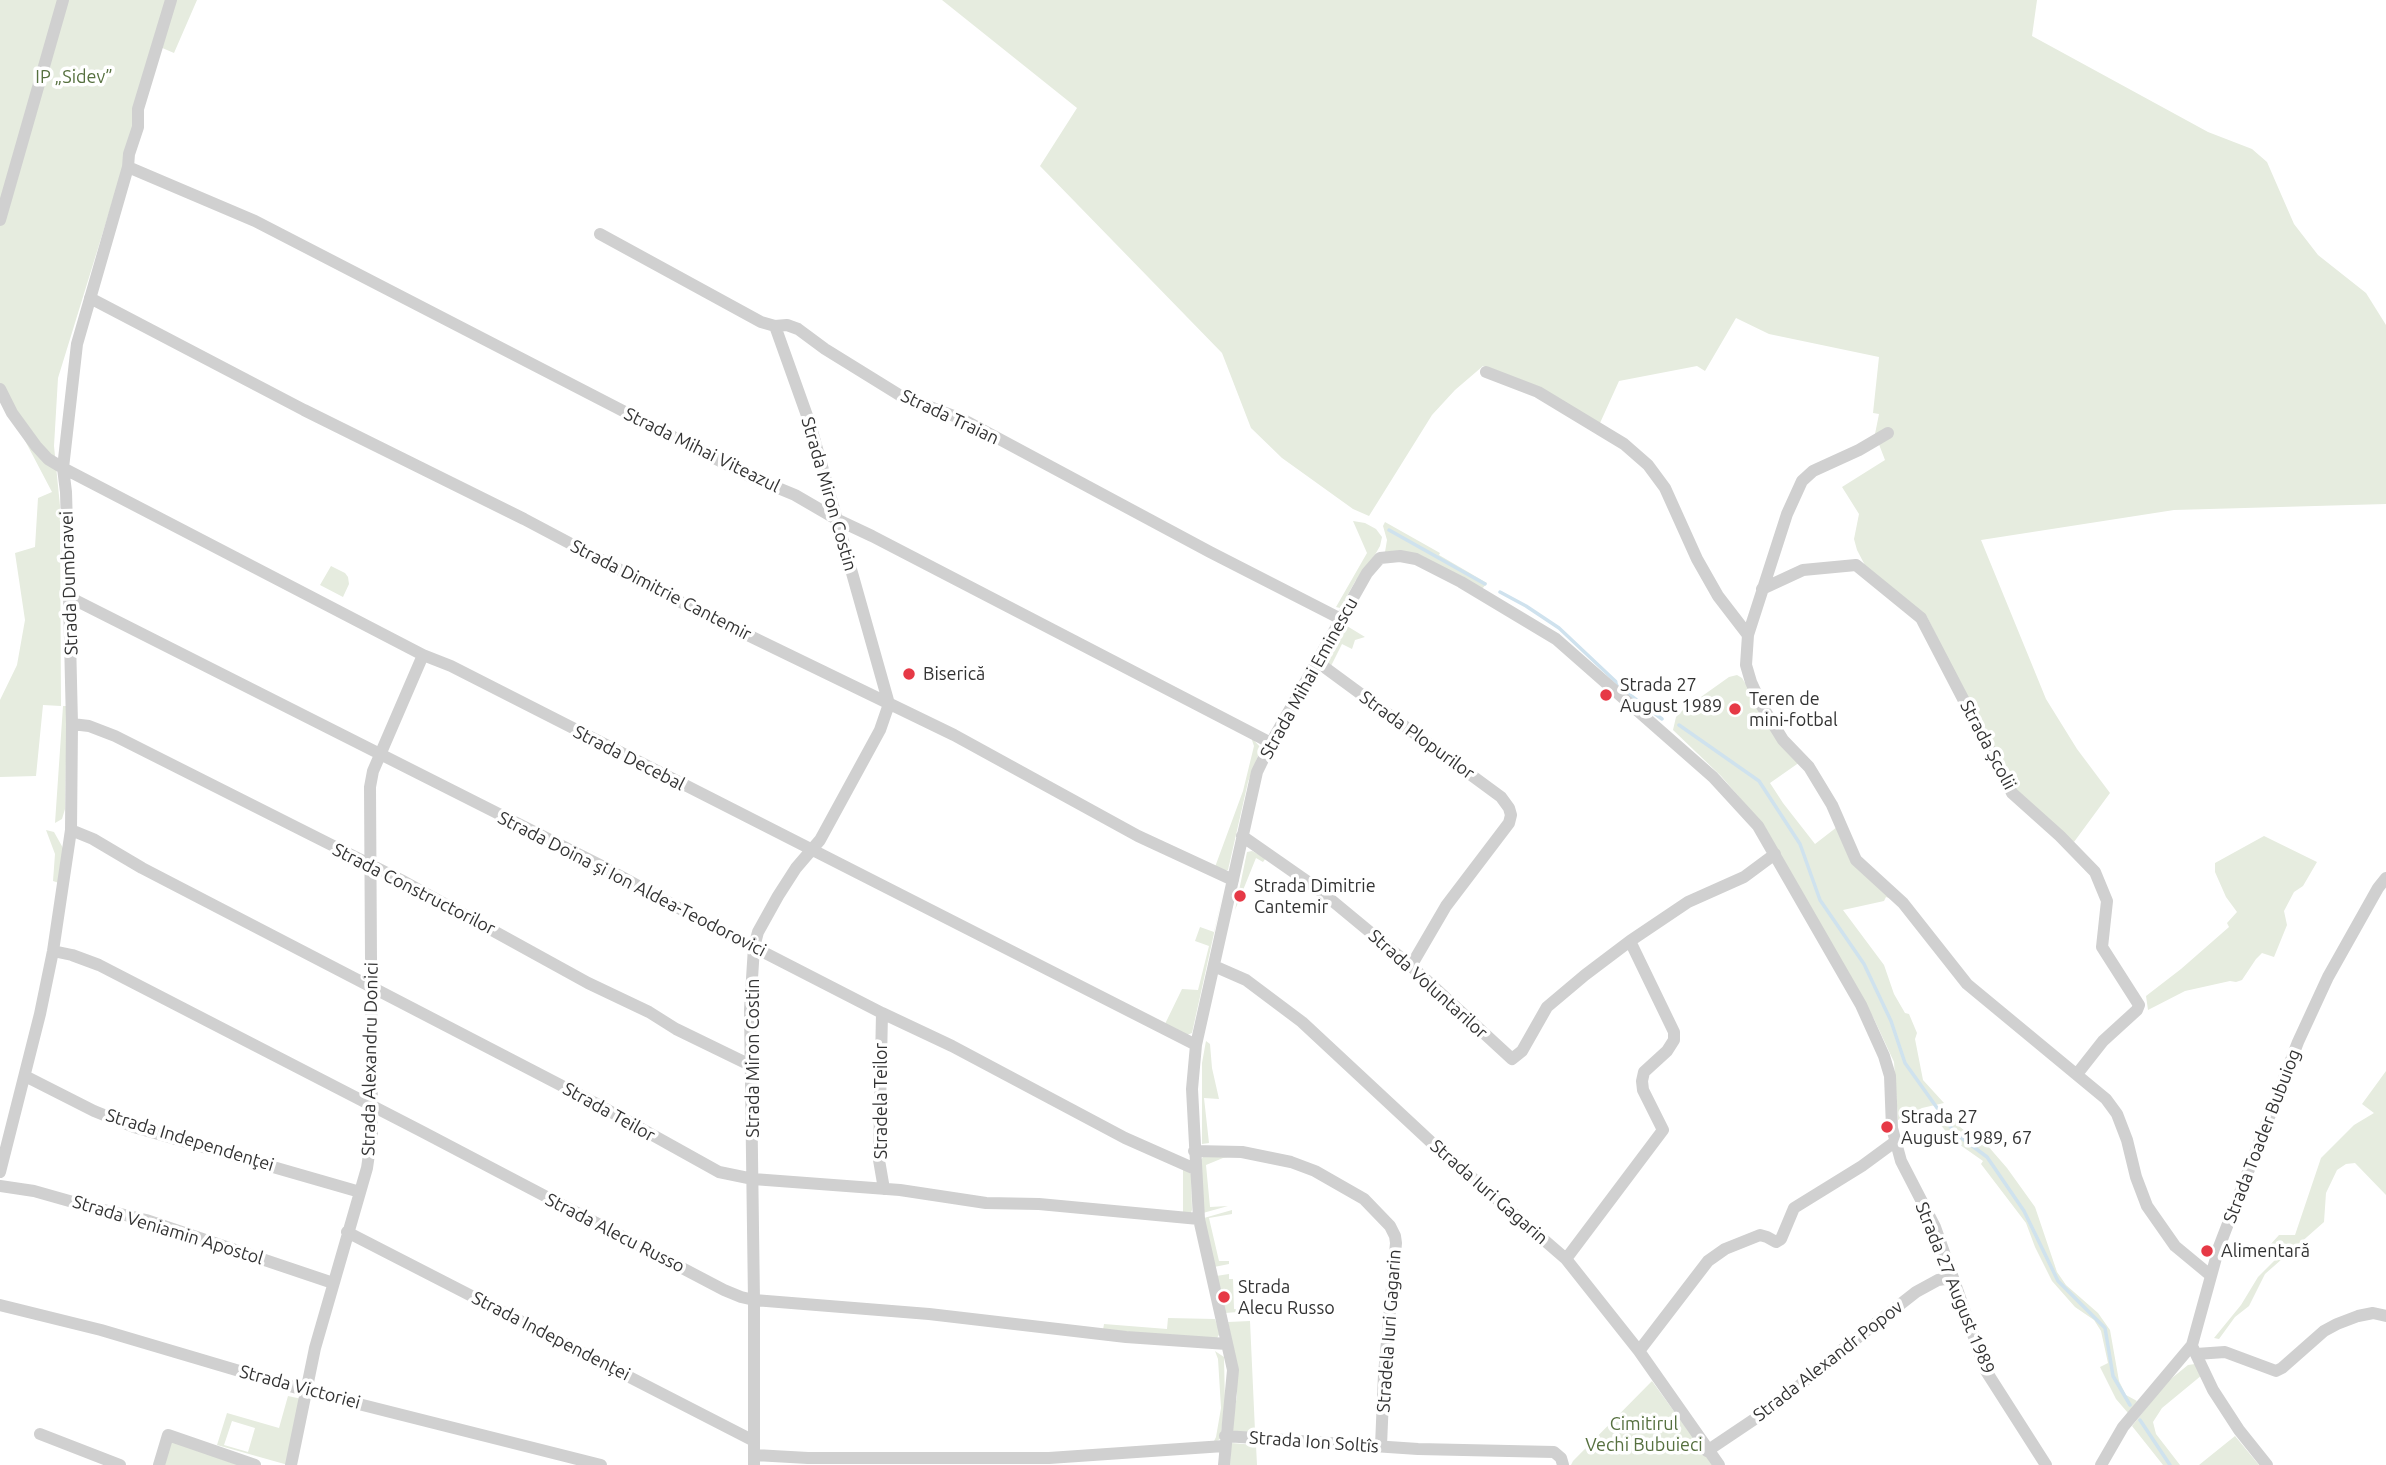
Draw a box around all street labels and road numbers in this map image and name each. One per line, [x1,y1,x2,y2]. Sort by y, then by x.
street label: Strada Traian [897,385,1003,449]
street label: Strada Mihai Viteazul [621,403,783,497]
street label: Strada Miron Costin [797,414,861,574]
street label: Strada Dumbravei [56,510,82,656]
street label: Strada Dimitrie Cantemir [567,535,755,645]
street label: Strada Mihai Eminescu [1256,594,1362,762]
street label: Strada Plopurilor [1355,686,1479,784]
street label: Strada Școlii [1955,697,2021,793]
street label: Strada Decebal [570,721,688,795]
street label: Strada Doina și Ion Aldea-Teodorovici [494,807,770,961]
street label: Strada Constructorilor [329,839,499,939]
street label: Strada Voluntarilor [1364,925,1492,1043]
street label: Strada Alexandru Donici [358,962,382,1156]
street label: Strada Miron Costin [742,978,764,1138]
street label: Stradela Teilor [870,1043,892,1159]
street label: Strada Toader Bubuiog [2219,1046,2305,1226]
street label: Strada Teilor [559,1078,659,1146]
street label: Strada Independenţei [103,1104,277,1176]
street label: Strada Iuri Gagarin [1426,1135,1552,1249]
street label: Strada Alecu Russo [542,1189,688,1277]
street label: Strada Veniamin Apostol [70,1191,266,1269]
street label: Strada 27 August 1989 [1911,1199,1999,1377]
street label: Stradela Iuri Gagarin [1373,1249,1405,1413]
street label: Strada Independenței [468,1287,634,1385]
street label: Strada Alexandr Popov [1749,1296,1907,1426]
street label: Strada Victoriei [237,1360,363,1414]
street label: Strada Ion Soltîs [1248,1427,1380,1457]

